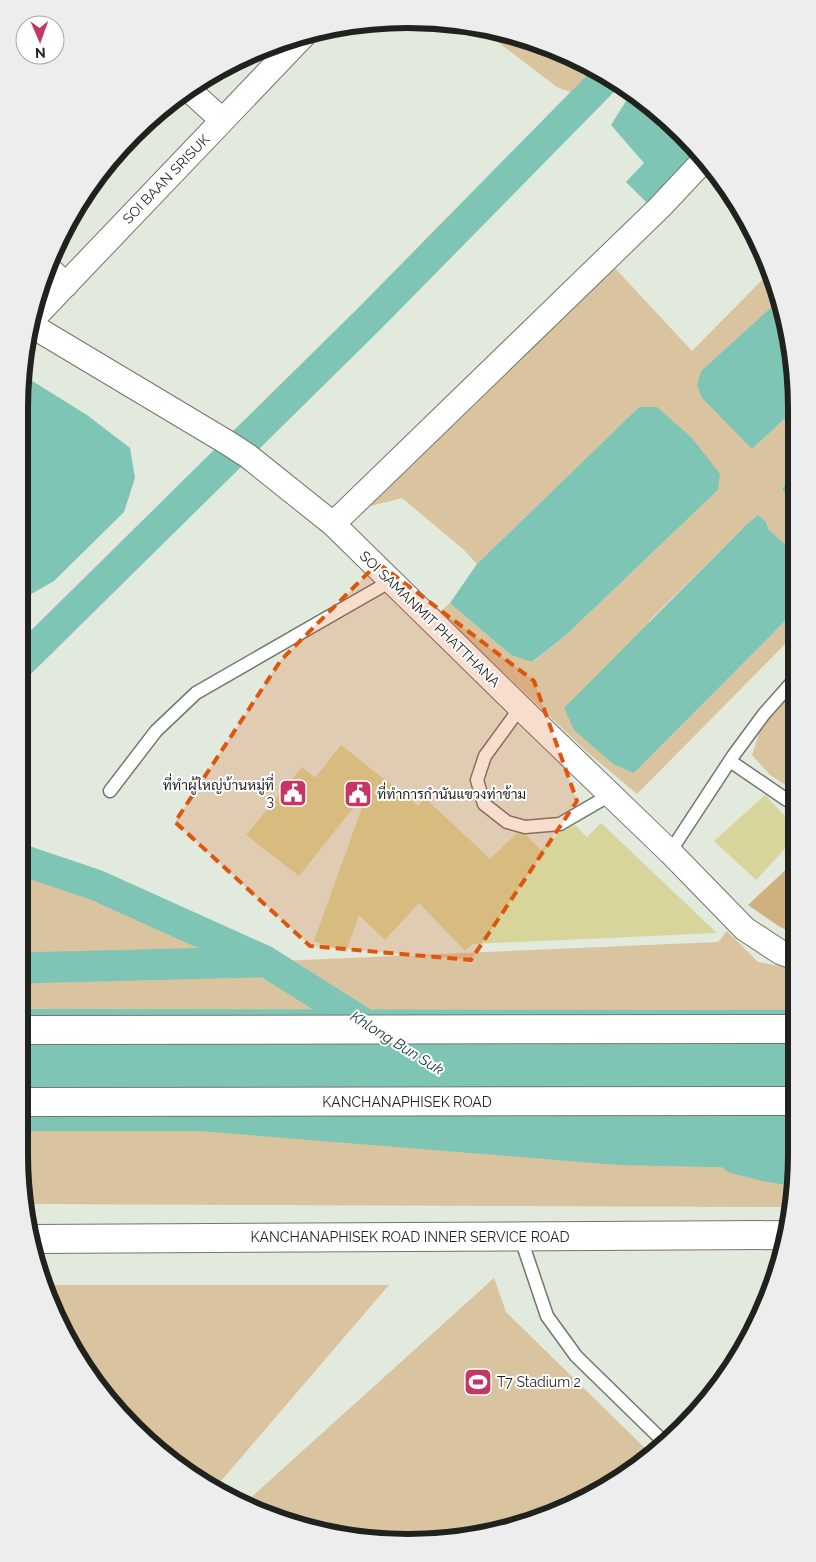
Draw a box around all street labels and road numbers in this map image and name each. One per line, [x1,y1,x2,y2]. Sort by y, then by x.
street label: SOI BAAN SRISUK [119,131,213,227]
street label: SOI SAMANMIT PHATTHANA [357,548,504,691]
street label: KANCHANAPHISEK ROAD [322,1094,492,1110]
street label: KANCHANAPHISEK ROAD INNER SERVICE ROAD [251,1229,569,1245]

